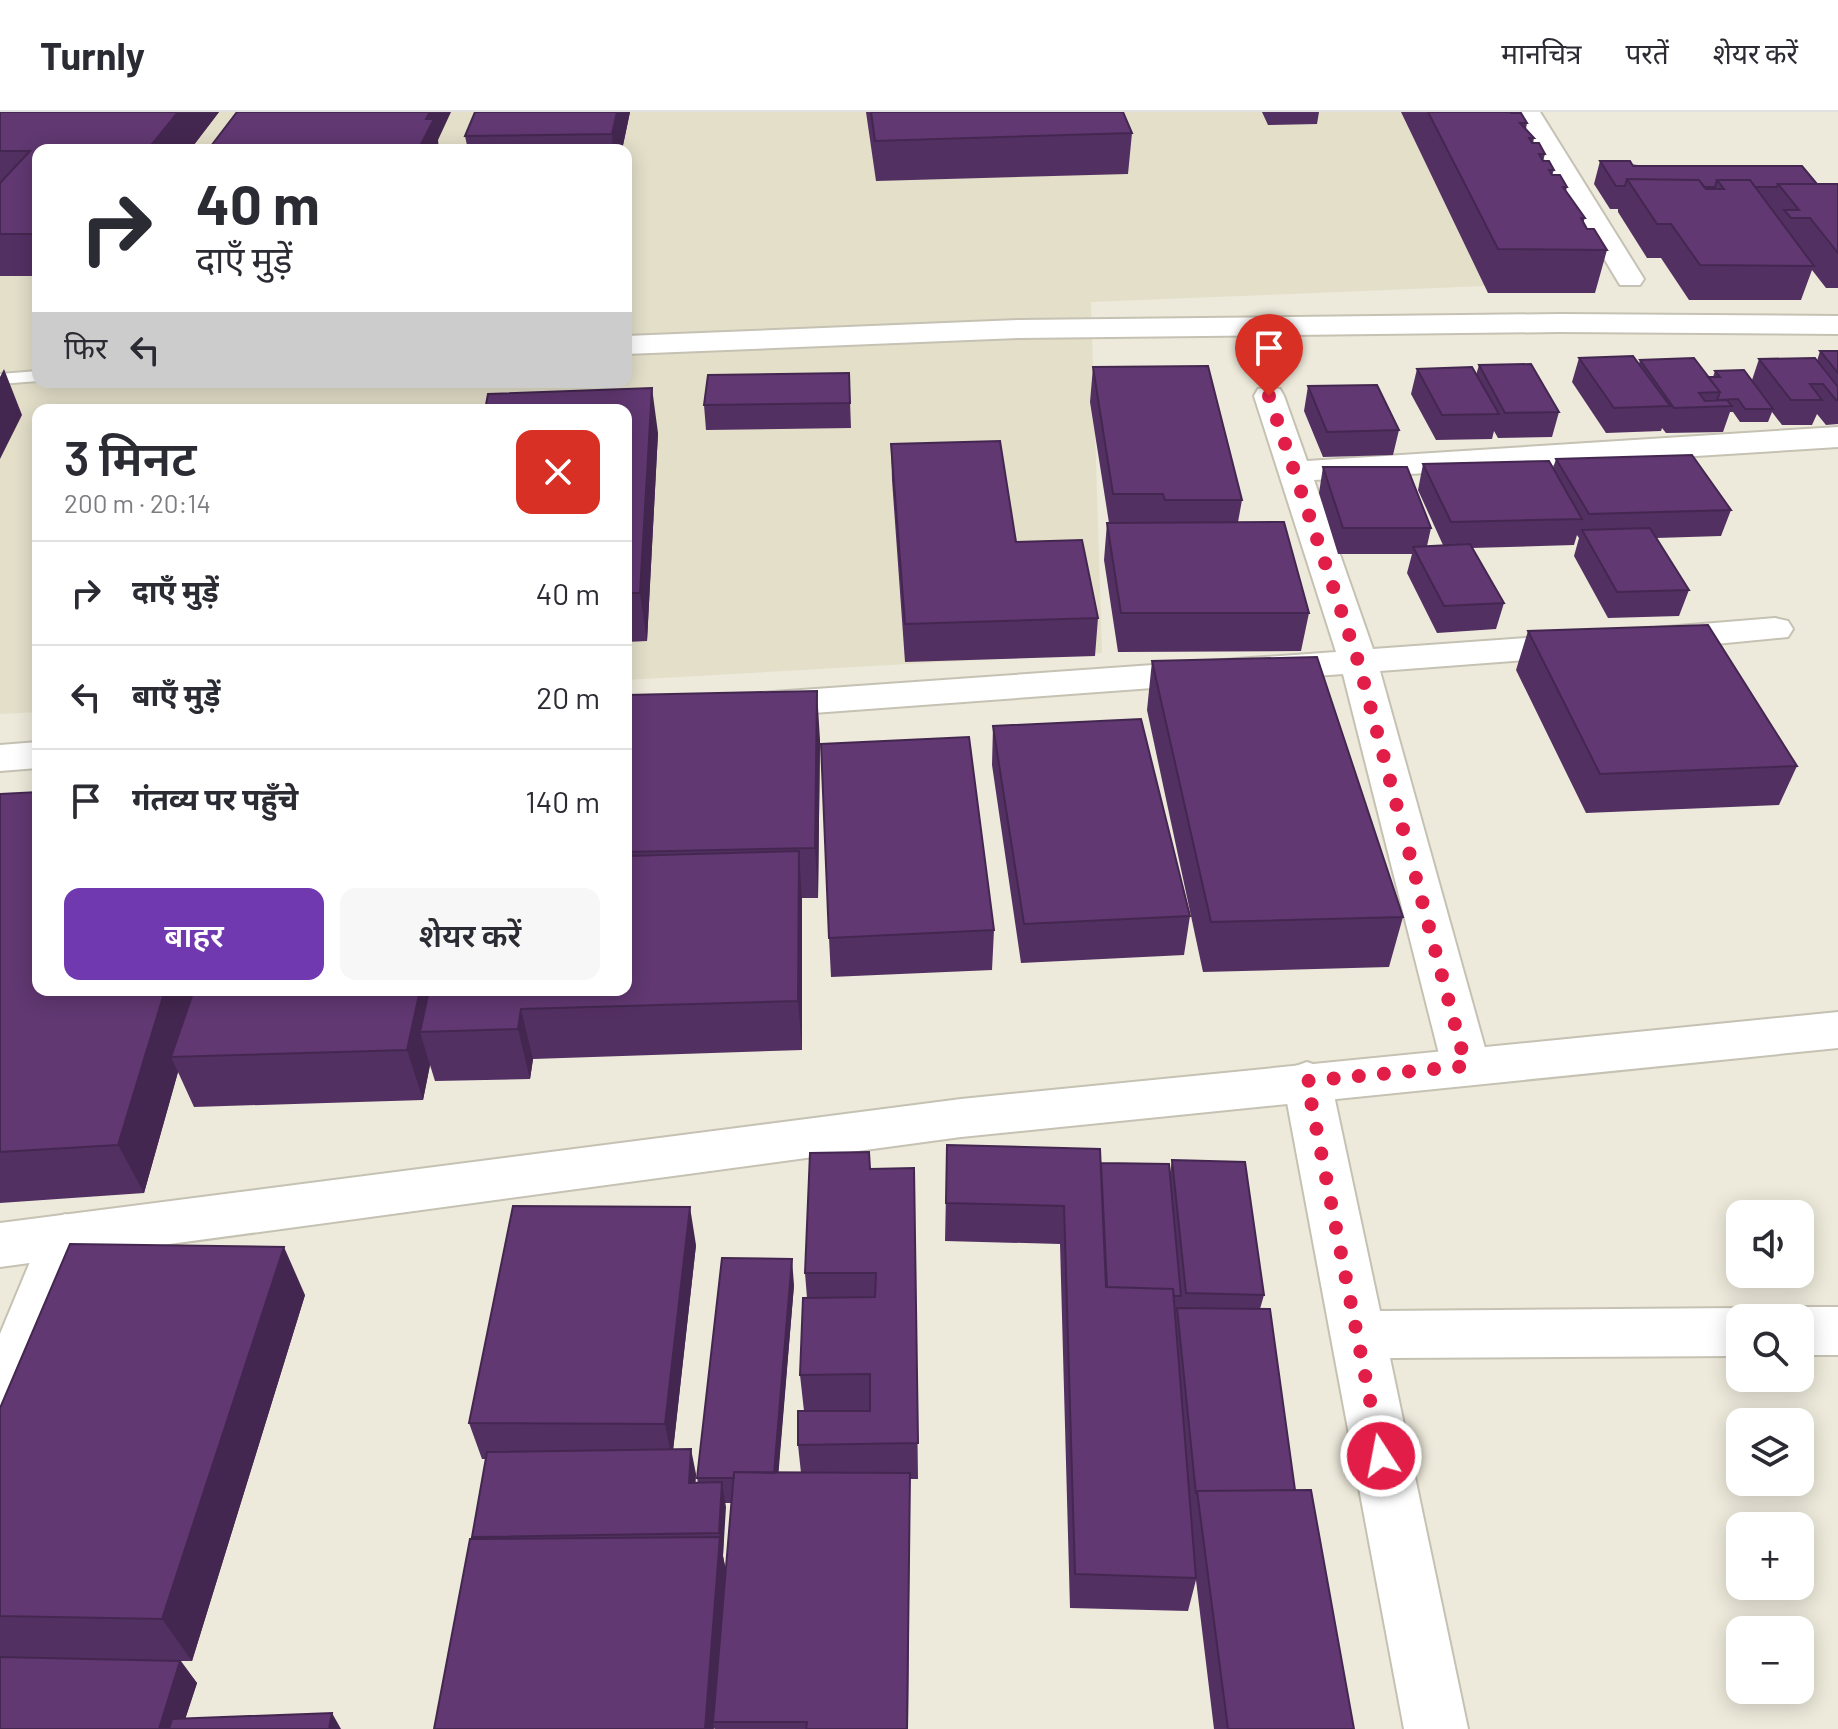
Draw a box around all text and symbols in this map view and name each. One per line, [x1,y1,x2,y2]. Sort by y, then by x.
text: Turnly [40,32,145,78]
text: मानचित्र [1501,36,1581,70]
text: परतें [1625,36,1669,70]
text: शेयर करें [1713,36,1798,70]
text: 40 m [196,169,320,236]
icon: right [64,176,168,280]
text: दाएँ मुड़ें [196,237,292,280]
pin [1235,314,1303,396]
icon: arrive [1247,326,1291,370]
icon: left [123,328,167,372]
text: फिर [64,329,107,365]
text: 3 मिनट [64,428,197,486]
button: close [516,430,600,514]
text: 200 m · 20:14 [64,487,211,518]
icon: right [64,571,108,615]
text: दाएँ मुड़ें [132,572,219,608]
text: 40 m [536,575,600,611]
icon: left [64,675,108,719]
text: बाएँ मुड़ें [132,676,220,712]
text: 20 m [536,679,600,715]
icon: arrive [64,779,108,823]
text: गंतव्य पर पहुँचे [132,780,298,816]
text: 140 m [525,783,600,819]
button: बाहर [64,888,324,980]
button: शेयर करें [340,888,600,980]
map controls [1726,1200,1814,1704]
button: sound [1726,1200,1814,1288]
button: search [1726,1304,1814,1392]
button: layers [1726,1408,1814,1496]
position arrow [1339,1414,1423,1498]
button: + [1726,1512,1814,1600]
button: − [1726,1616,1814,1704]

